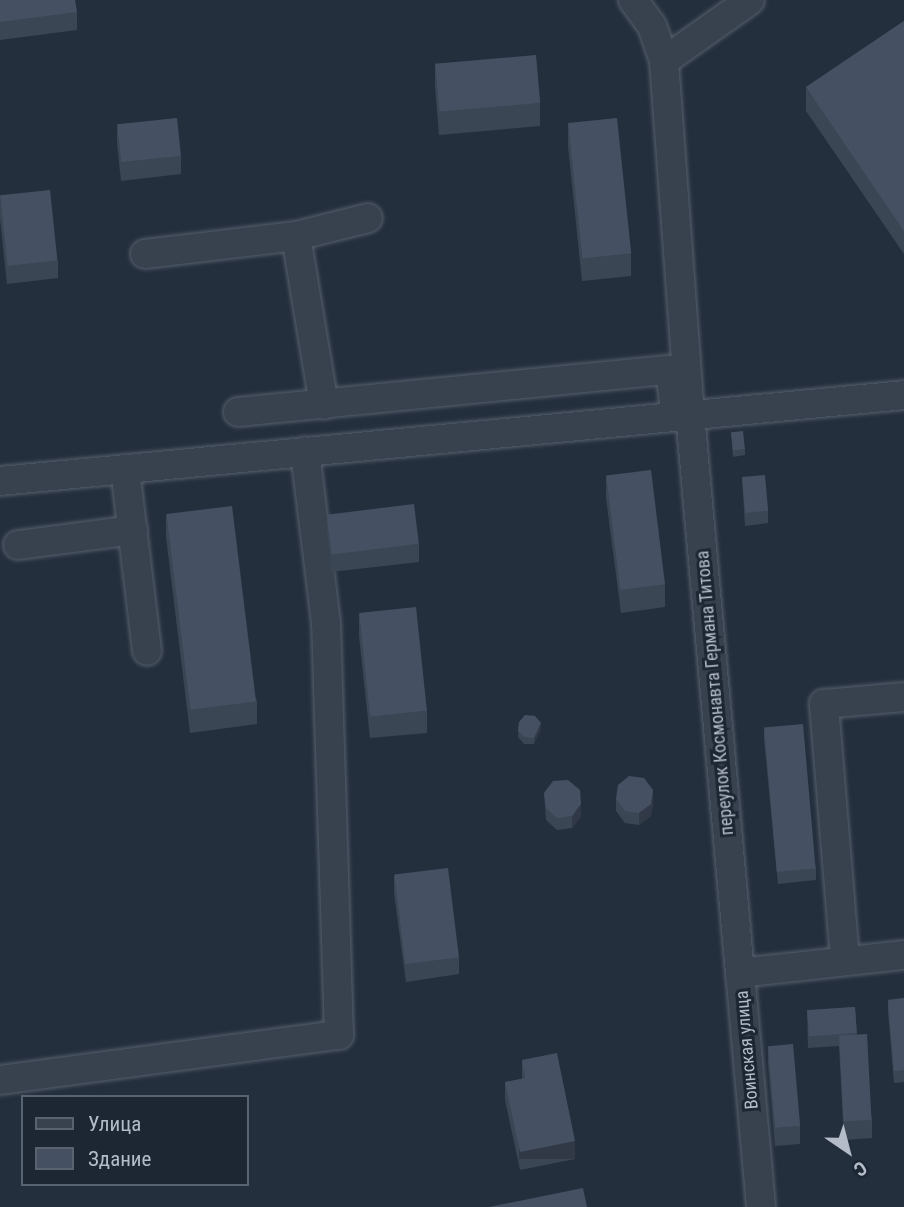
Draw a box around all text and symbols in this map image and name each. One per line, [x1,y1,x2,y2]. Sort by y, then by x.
street label: переулок Космонавта Германа Титова [692,550,738,836]
street label: Воинская улица [731,990,763,1110]
legend [21,1095,248,1186]
text: Улица [88,1112,141,1136]
north arrow [813,1116,883,1186]
text: Здание [88,1147,151,1171]
text: С [849,1156,871,1181]

